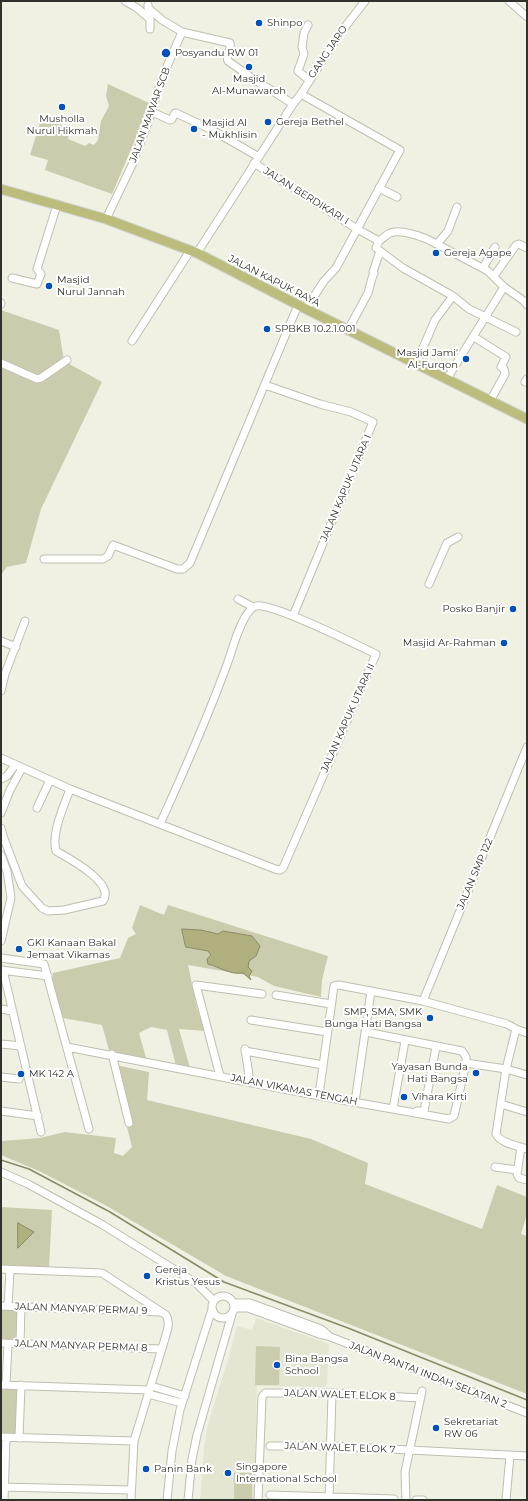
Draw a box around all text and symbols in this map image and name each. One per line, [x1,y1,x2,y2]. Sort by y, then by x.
place label: Shinpo [267,17,302,29]
marker: Shinpo [254,18,264,28]
street label: GANG JARO [306,23,350,81]
marker: Posyandu RW 01 [160,47,172,59]
place label: Posyandu RW 01 [175,47,258,59]
marker: Masjid Al-Munawaroh [244,62,254,72]
street label: JALAN MAWAR SCB [127,66,173,164]
place label: Masjid Al-Munawaroh [212,73,286,96]
marker: Musholla Nurul Hikmah [57,102,67,112]
place label: Musholla Nurul Hikmah [27,113,97,136]
place label: Gereja Bethel [276,116,344,128]
place label: Masjid Al - Mukhlisin [202,117,257,140]
marker: Gereja Bethel [263,117,273,127]
marker: Masjid Al - Mukhlisin [189,124,199,134]
street label: JALAN BERDIKARI I [261,165,351,227]
place label: Gereja Agape [444,247,512,259]
marker: Gereja Agape [431,248,441,258]
street label: JALAN KAPUK RAYA [226,253,322,309]
place label: Masjid Nurul Jannah [57,274,125,298]
marker: Masjid Nurul Jannah [44,281,54,291]
place label: SPBKB 10.2.1.001 [275,323,356,335]
marker: SPBKB 10.2.1.001 [262,324,272,334]
place label: Masjid Jami' Al-Furqon [397,347,458,370]
marker: Masjid Jami' Al-Furqon [461,354,471,364]
street label: JALAN KAPUK UTARA I [318,433,374,543]
place label: Posko Banjir [443,603,505,615]
marker: Posko Banjir [508,604,518,614]
place label: Masjid Ar-Rahman [403,637,496,649]
marker: Masjid Ar-Rahman [499,638,509,648]
street label: JALAN KAPUK UTARA II [319,662,377,774]
street label: JALAN SMP 122 [455,837,495,911]
place label: GKI Kanaan Bakal Jemaat Vikamas [27,937,116,960]
marker: GKI Kanaan Bakal Jemaat Vikamas [14,944,24,954]
place label: SMP, SMA, SMK Bunga Hati Bangsa [324,1006,422,1030]
marker: SMP, SMA, SMK Bunga Hati Bangsa [425,1013,435,1023]
place label: Yayasan Bunda Hati Bangsa [392,1061,468,1084]
place label: MK 142 A [29,1068,74,1080]
marker: Yayasan Bunda Hati Bangsa [471,1068,481,1078]
marker: MK 142 A [16,1069,26,1079]
street label: JALAN VIKAMAS TENGAH [230,1072,358,1108]
place label: Vihara Kirti [412,1091,467,1103]
marker: Vihara Kirti [399,1092,409,1102]
place label: Gereja Kristus Yesus [155,1264,220,1288]
marker: Gereja Kristus Yesus [142,1271,152,1281]
street label: JALAN MANYAR PERMAI 9 [14,1301,148,1317]
street label: JALAN MANYAR PERMAI 8 [14,1338,148,1354]
street label: JALAN PANTAI INDAH SELATAN 2 [348,1339,508,1411]
place label: Bina Bangsa School [285,1353,348,1376]
marker: Bina Bangsa School [272,1360,282,1370]
street label: JALAN WALET ELOK 8 [284,1387,396,1403]
place label: Sekretariat RW 06 [444,1416,498,1440]
marker: Sekretariat RW 06 [431,1423,441,1433]
street label: JALAN WALET ELOK 7 [284,1440,396,1456]
place label: Singapore International School [236,1461,337,1484]
place label: Panin Bank [154,1463,212,1475]
marker: Panin Bank [141,1464,151,1474]
marker: Singapore International School [223,1468,233,1478]

